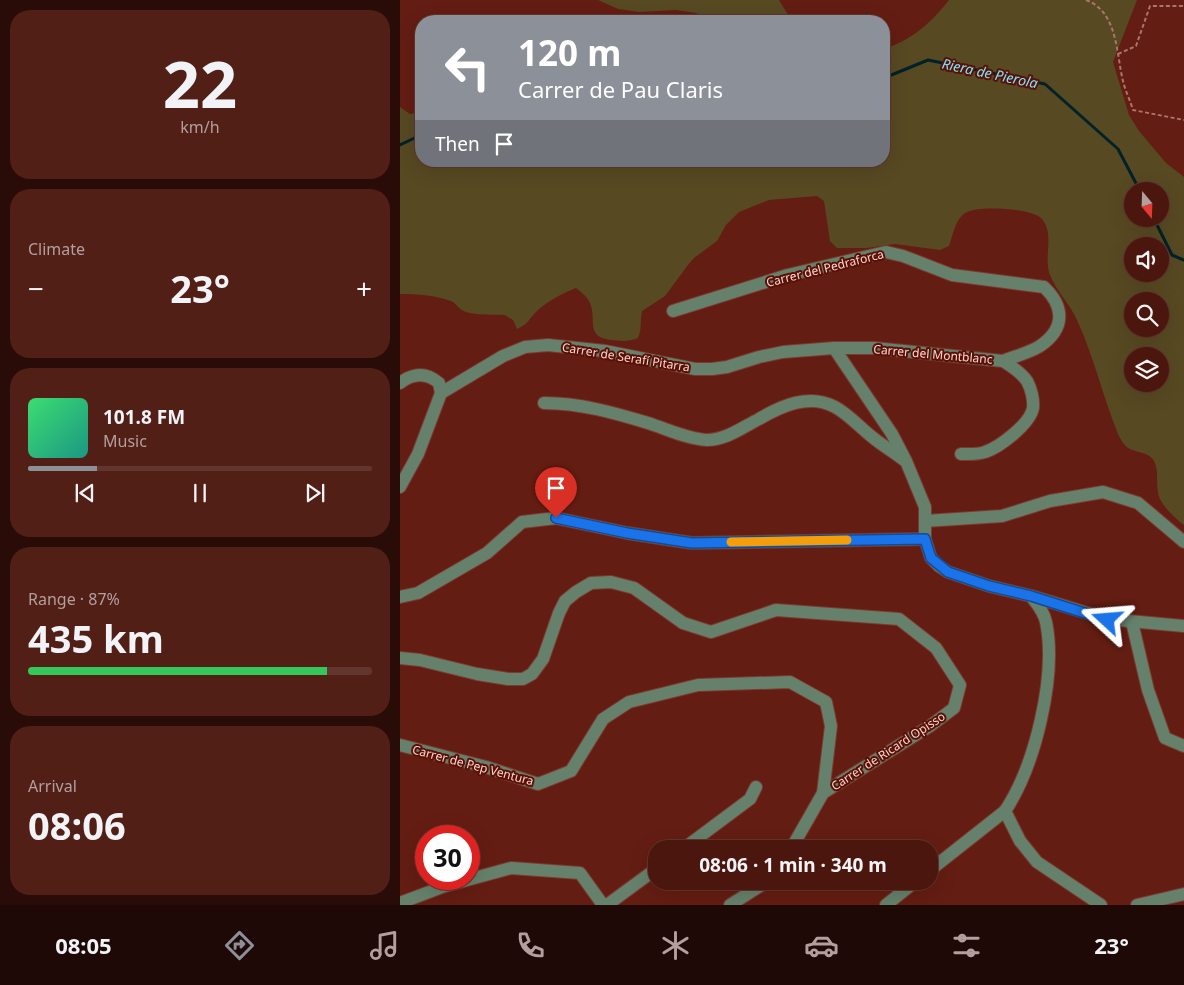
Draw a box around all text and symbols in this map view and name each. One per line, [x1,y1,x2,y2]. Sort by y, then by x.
text: 120 m [518,29,621,76]
icon: left [435,35,500,100]
text: 22 [163,39,237,127]
water label: Riera de Pierola [940,54,1040,92]
text: Carrer de Pau Claris [518,74,723,104]
text: km/h [180,116,220,138]
icon: arrive [490,130,518,158]
text: Then [435,131,480,157]
north arrow [1124,182,1169,228]
map controls [1124,182,1169,392]
button: sound [1124,237,1169,282]
text: Climate [28,238,85,260]
street label: Carrer del Pedraforca [764,245,886,291]
text: 23° [170,262,230,314]
text: − [28,269,44,307]
text: + [356,269,372,307]
button: search [1124,292,1169,337]
street label: Carrer de Serafí Pitarra [561,339,691,375]
street label: Carrer del Montblanc [873,340,993,368]
button: layers [1124,347,1169,392]
text: 101.8 FM [103,404,185,430]
text: Music [103,430,147,452]
pin [535,467,577,518]
icon: arrive [542,474,570,502]
icon: previous [71,479,99,507]
icon: pause [186,479,214,507]
icon: next [301,479,329,507]
text: Range · 87% [28,588,120,610]
position arrow [1080,593,1132,645]
text: 435 km [28,612,164,664]
street label: Carrer de Ricard Opisso [828,708,948,794]
street label: Carrer de Pep Ventura [410,741,536,789]
text: Arrival [28,775,77,797]
text: 08:06 [28,799,126,851]
speed limit sign: 30 [415,825,480,890]
text: 08:06 · 1 min · 340 m [699,852,887,878]
icon: directions [222,928,257,963]
icon: music [367,928,402,963]
icon: phone [513,928,548,963]
icon: climate [658,928,693,963]
icon: car [804,928,839,963]
icon: filters [949,928,984,963]
text: 08:05 [55,930,112,960]
text: 23° [1094,930,1129,960]

